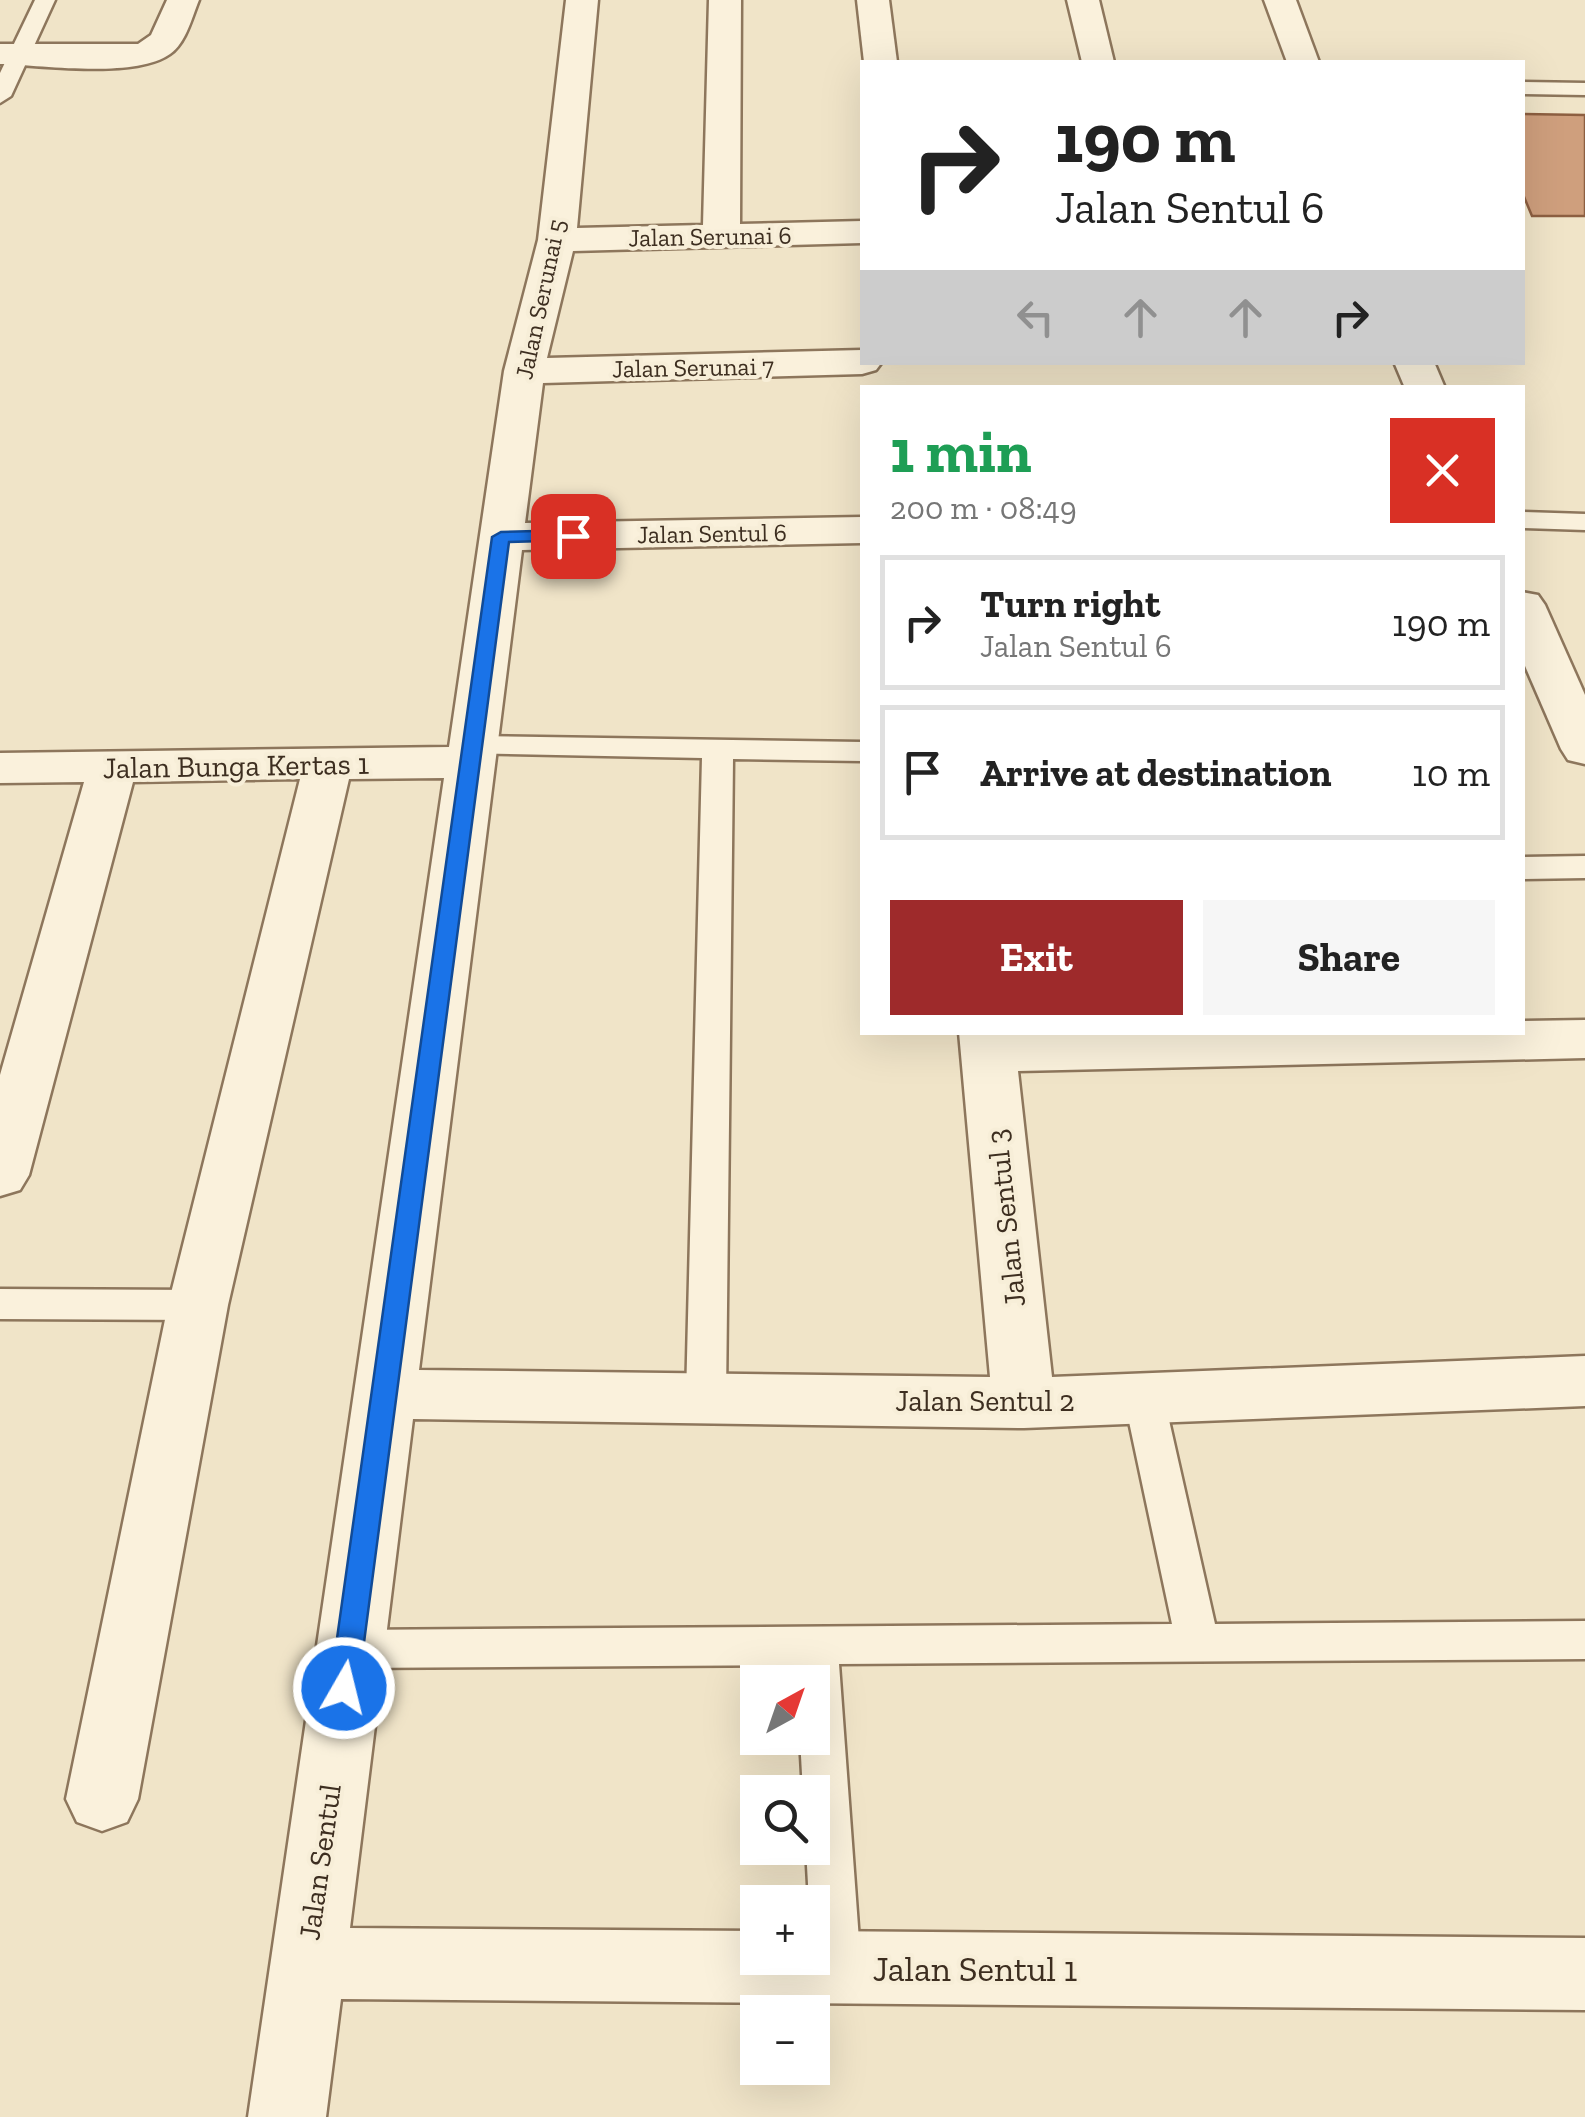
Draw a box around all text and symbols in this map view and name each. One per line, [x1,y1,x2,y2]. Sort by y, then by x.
text: 190 m [1055,96,1235,180]
icon: right [890,100,1020,230]
text: Jalan Sentul 6 [1055,181,1325,235]
street label: Jalan Serunai 5 [508,216,572,382]
street label: Jalan Serunai 6 [628,220,792,252]
icon: left [1008,290,1063,345]
icon: ahead [1113,290,1168,345]
icon: ahead [1218,290,1273,345]
icon: right [1323,290,1378,345]
street label: Jalan Serunai 7 [612,351,774,383]
text: 1 min [890,415,1032,487]
button: close [1390,418,1495,523]
text: 200 m · 08:49 [890,489,1077,527]
pin [531,494,616,579]
icon: arrive [546,509,601,564]
street label: Jalan Sentul 6 [637,517,787,549]
text: Turn right [980,581,1160,627]
icon: right [895,595,950,650]
text: 190 m [1392,600,1490,646]
text: Jalan Sentul 6 [980,627,1172,665]
icon: arrive [895,745,950,800]
street label: Jalan Bunga Kertas 1 [103,746,369,786]
text: Arrive at destination [980,750,1331,796]
text: 10 m [1412,750,1490,796]
button: Exit [890,900,1183,1015]
button: Share [1203,900,1495,1015]
street label: Jalan Sentul 3 [979,1127,1033,1309]
street label: Jalan Sentul 2 [895,1383,1075,1419]
position arrow [292,1636,396,1740]
north arrow [740,1665,830,1755]
map controls [740,1665,830,2085]
button: search [740,1775,830,1865]
street label: Jalan Sentul [291,1782,349,1942]
button: + [740,1885,830,1975]
street label: Jalan Sentul 1 [873,1948,1077,1990]
button: − [740,1995,830,2085]

